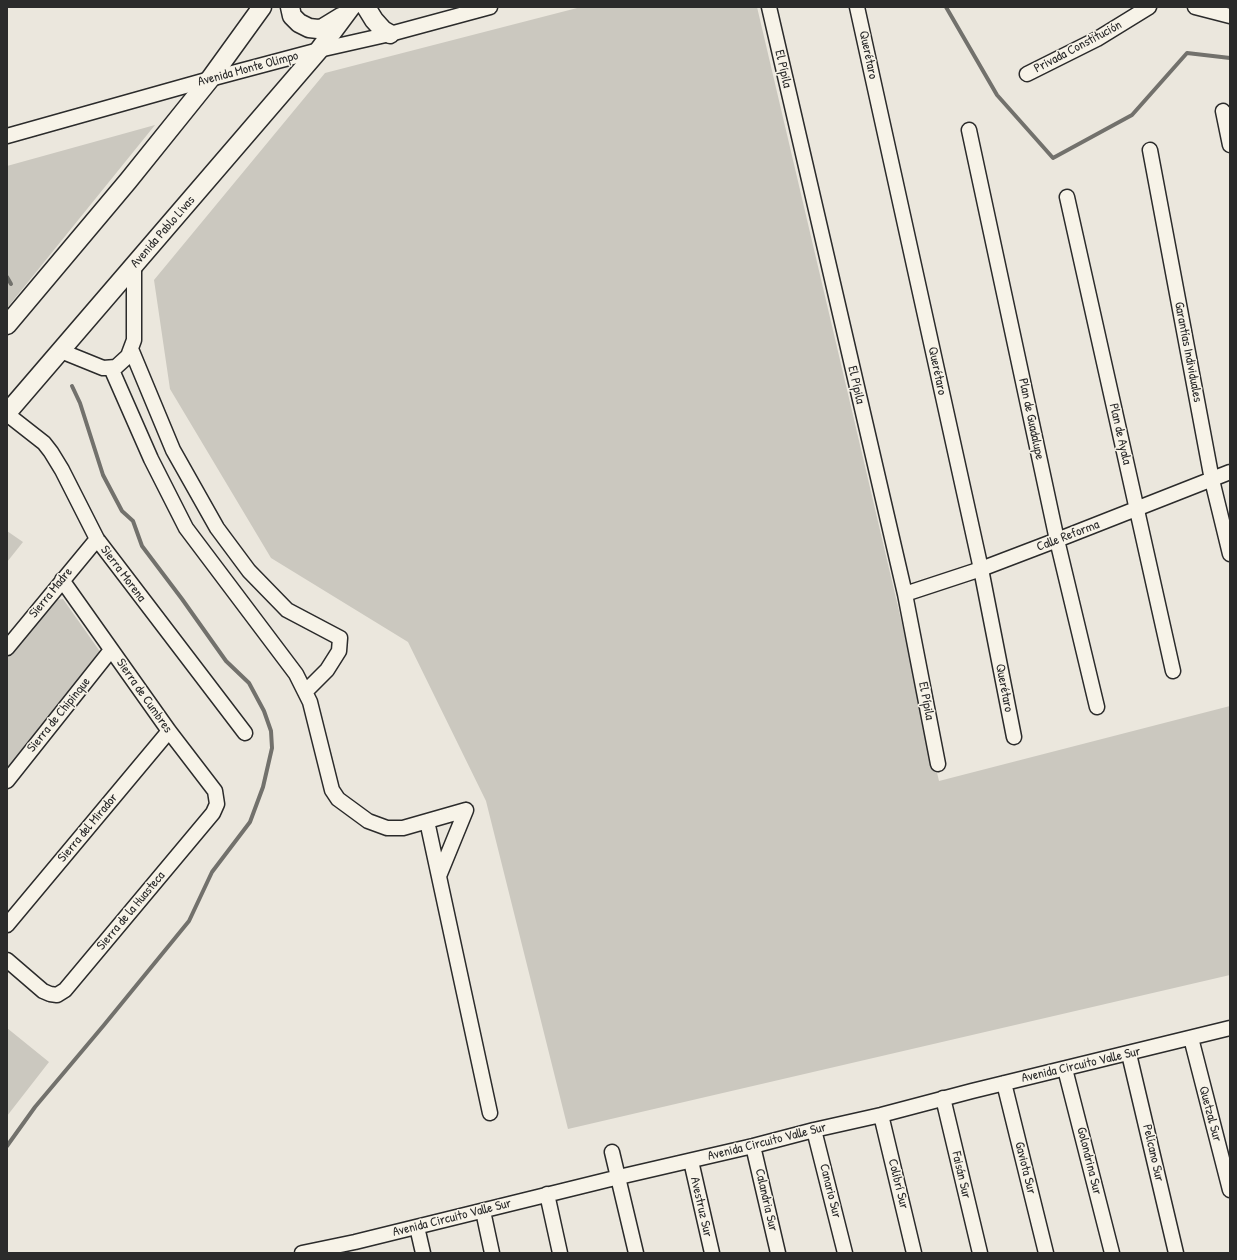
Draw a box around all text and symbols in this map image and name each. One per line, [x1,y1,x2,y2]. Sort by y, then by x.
street label: Privada Constitución [1032,17,1124,77]
street label: Querétaro [855,29,881,81]
street label: Avenida Monte Olimpo [196,48,300,90]
street label: El Pípila [771,49,795,89]
street label: Avenida Pablo Livas [128,193,198,271]
street label: Garantías Individuales [1171,301,1205,403]
street label: Querétaro [924,345,950,397]
street label: El Pípila [844,365,868,405]
street label: Plan de Guadalupe [1015,377,1047,461]
street label: Plan de Ayala [1105,402,1135,466]
street label: Calle Reforma [1034,517,1102,555]
street label: Sierra Morena [97,543,149,605]
street label: Sierra Madre [26,565,76,621]
street label: Sierra de Cumbres [113,656,175,736]
street label: Querétaro [992,663,1016,713]
street label: Sierra de Chipinque [24,674,94,756]
street label: El Pípila [915,681,937,721]
street label: Sierra del Mirador [55,790,121,866]
street label: Sierra de la Huasteca [93,868,169,954]
street label: Avenida Circuito Valle Sur [1020,1044,1142,1086]
street label: Quetzal Sur [1195,1085,1225,1143]
street label: Avenida Circuito Valle Sur [706,1120,828,1164]
street label: Pelícano Sur [1139,1123,1167,1183]
street label: Golondrina Sur [1073,1126,1105,1196]
street label: Gaviota Sur [1011,1140,1039,1196]
street label: Faisán Sur [948,1150,974,1200]
street label: Colibrí Sur [884,1157,912,1211]
street label: Canario Sur [816,1162,844,1220]
street label: Calandria Sur [751,1167,781,1233]
street label: Avestruz Sur [687,1175,715,1239]
street label: Avenida Circuito Valle Sur [391,1196,513,1240]

